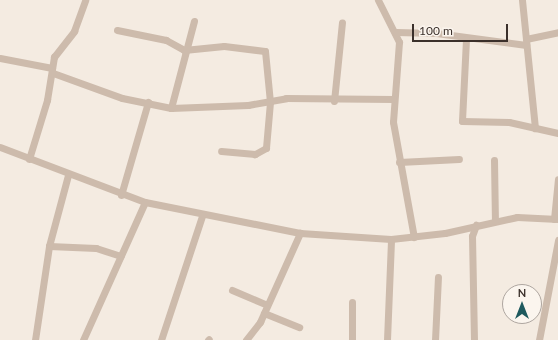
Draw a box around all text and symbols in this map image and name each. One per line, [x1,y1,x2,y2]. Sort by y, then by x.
scale bar [414,16,510,42]
text: 100 m [419,23,453,38]
north arrow [502,284,542,324]
text: N [518,286,526,299]

